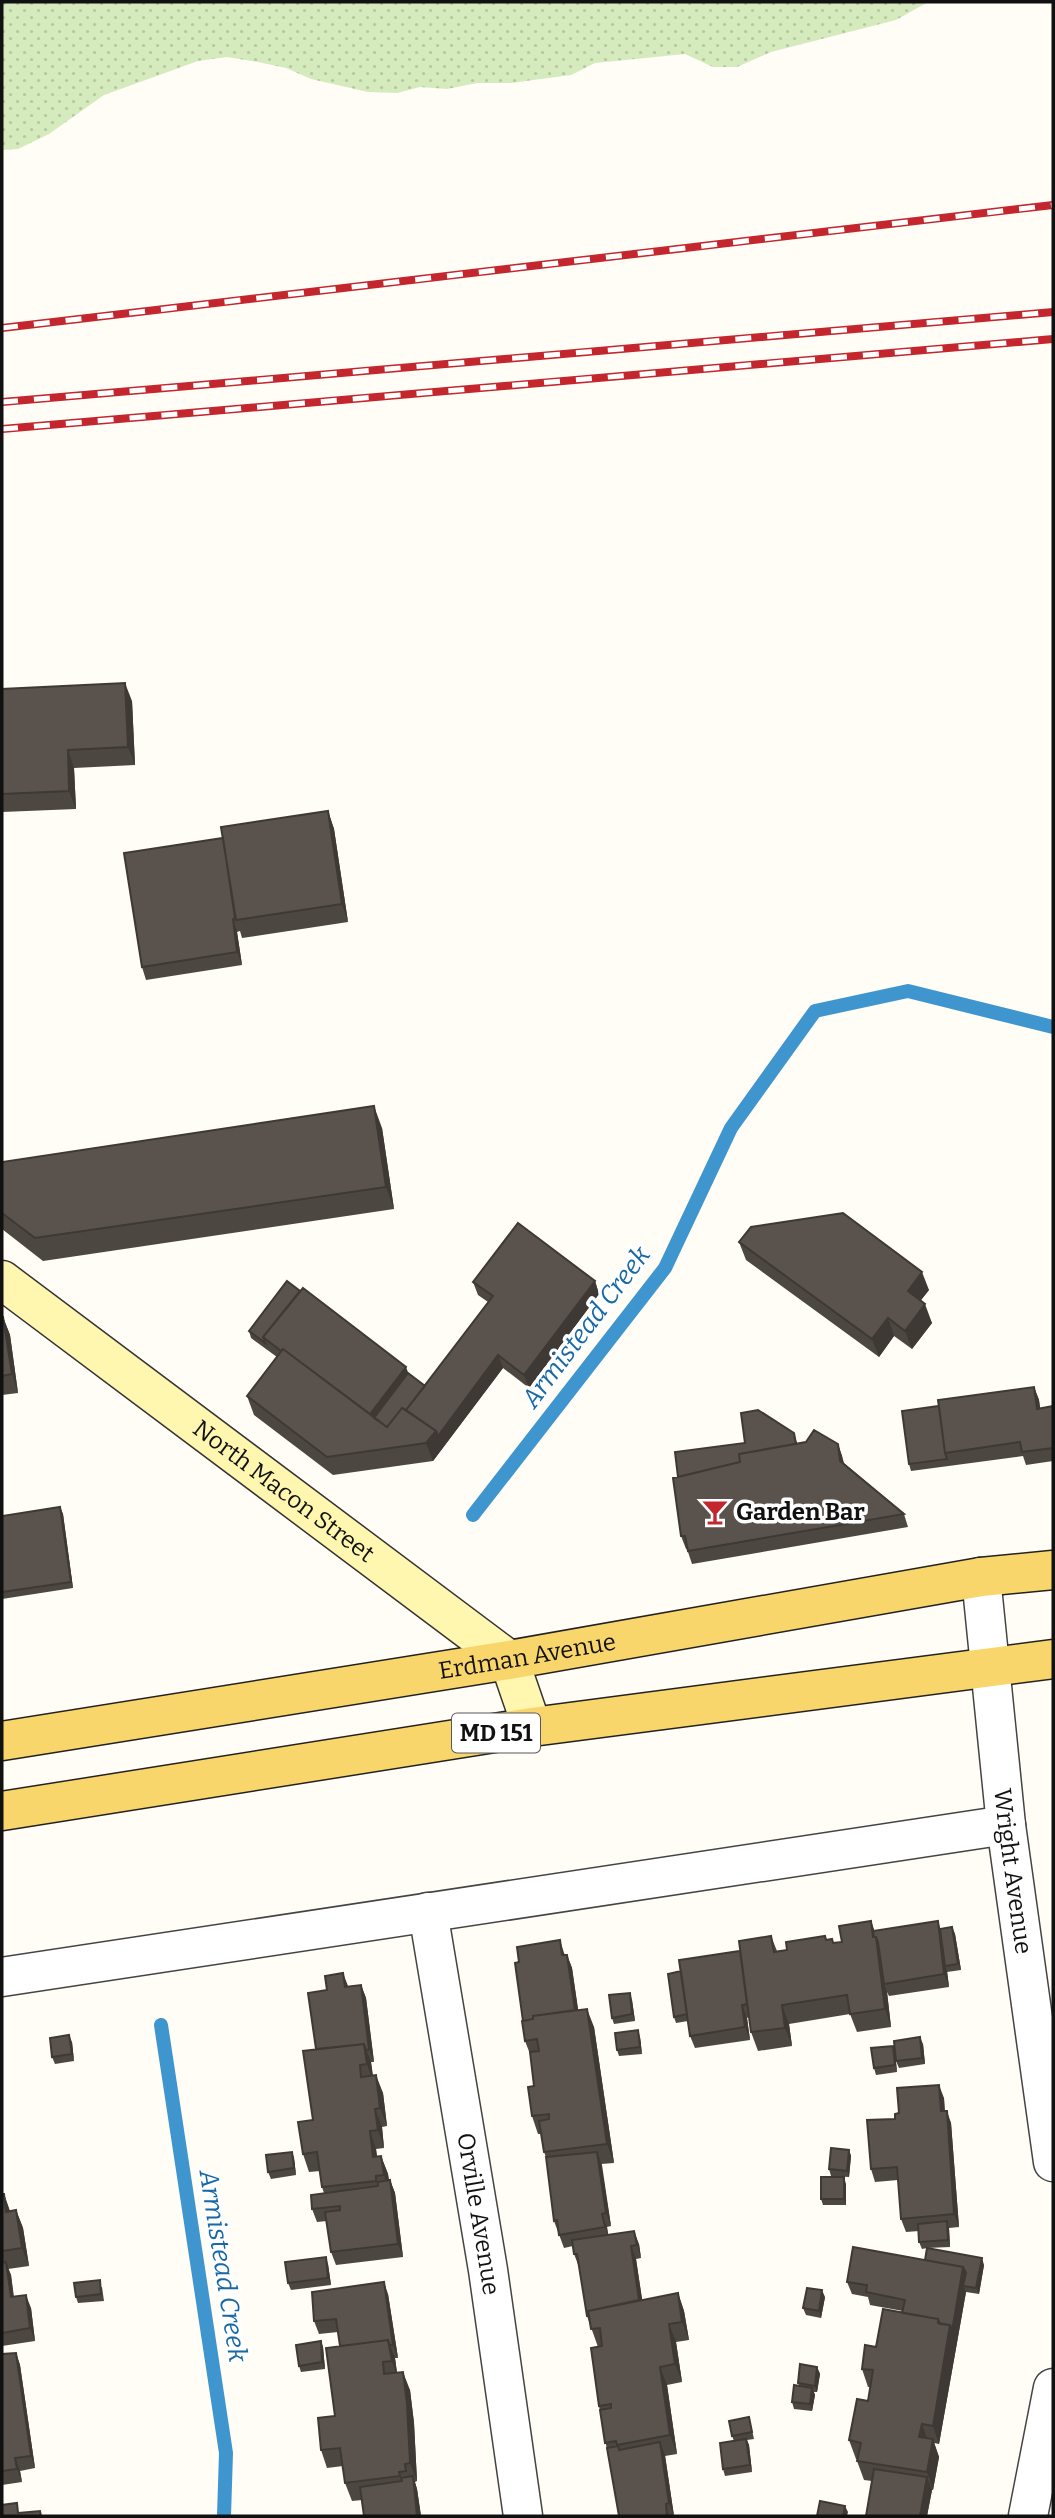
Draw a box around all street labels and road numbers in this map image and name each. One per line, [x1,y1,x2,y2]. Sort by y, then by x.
street label: North Macon Street [188,1414,380,1568]
street label: Erdman Avenue [437,1627,618,1685]
road number: MD 151 [452,1714,540,1752]
street label: Wright Avenue [988,1787,1038,1956]
street label: Orville Avenue [451,2131,505,2297]

